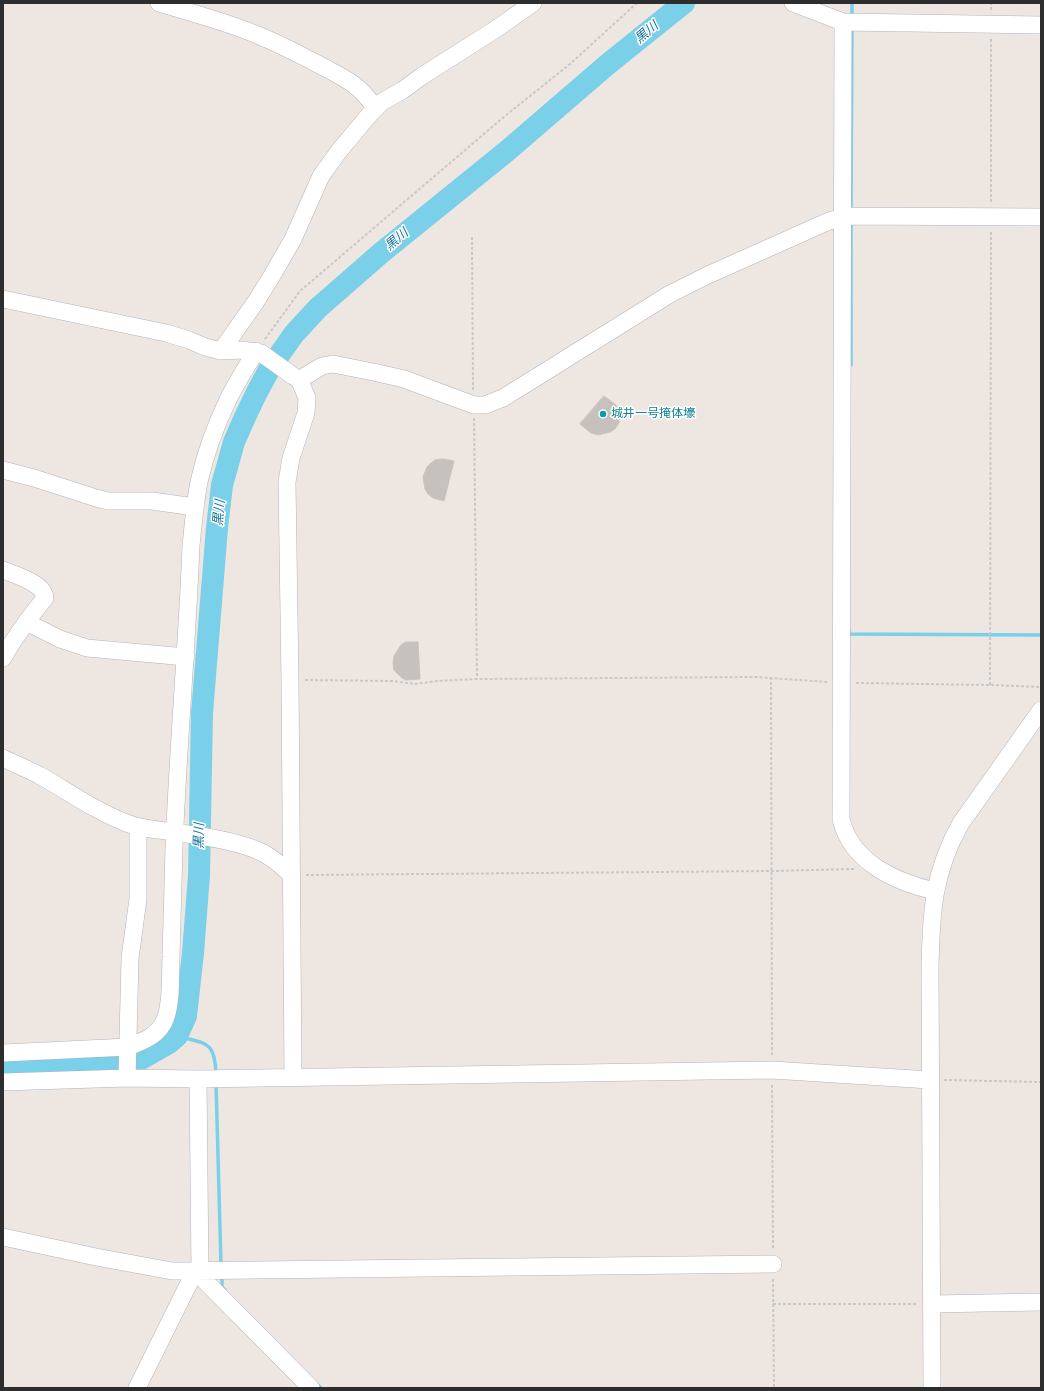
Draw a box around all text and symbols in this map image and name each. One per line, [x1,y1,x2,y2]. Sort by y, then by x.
water label: 黒川 [632,19,662,47]
water label: 黒川 [382,226,412,254]
place label: 城井一号掩体壕 [611,407,695,421]
marker: 城井一号掩体壕 [598,409,608,419]
water label: 黒川 [211,499,229,527]
water label: 黒川 [192,823,208,849]

